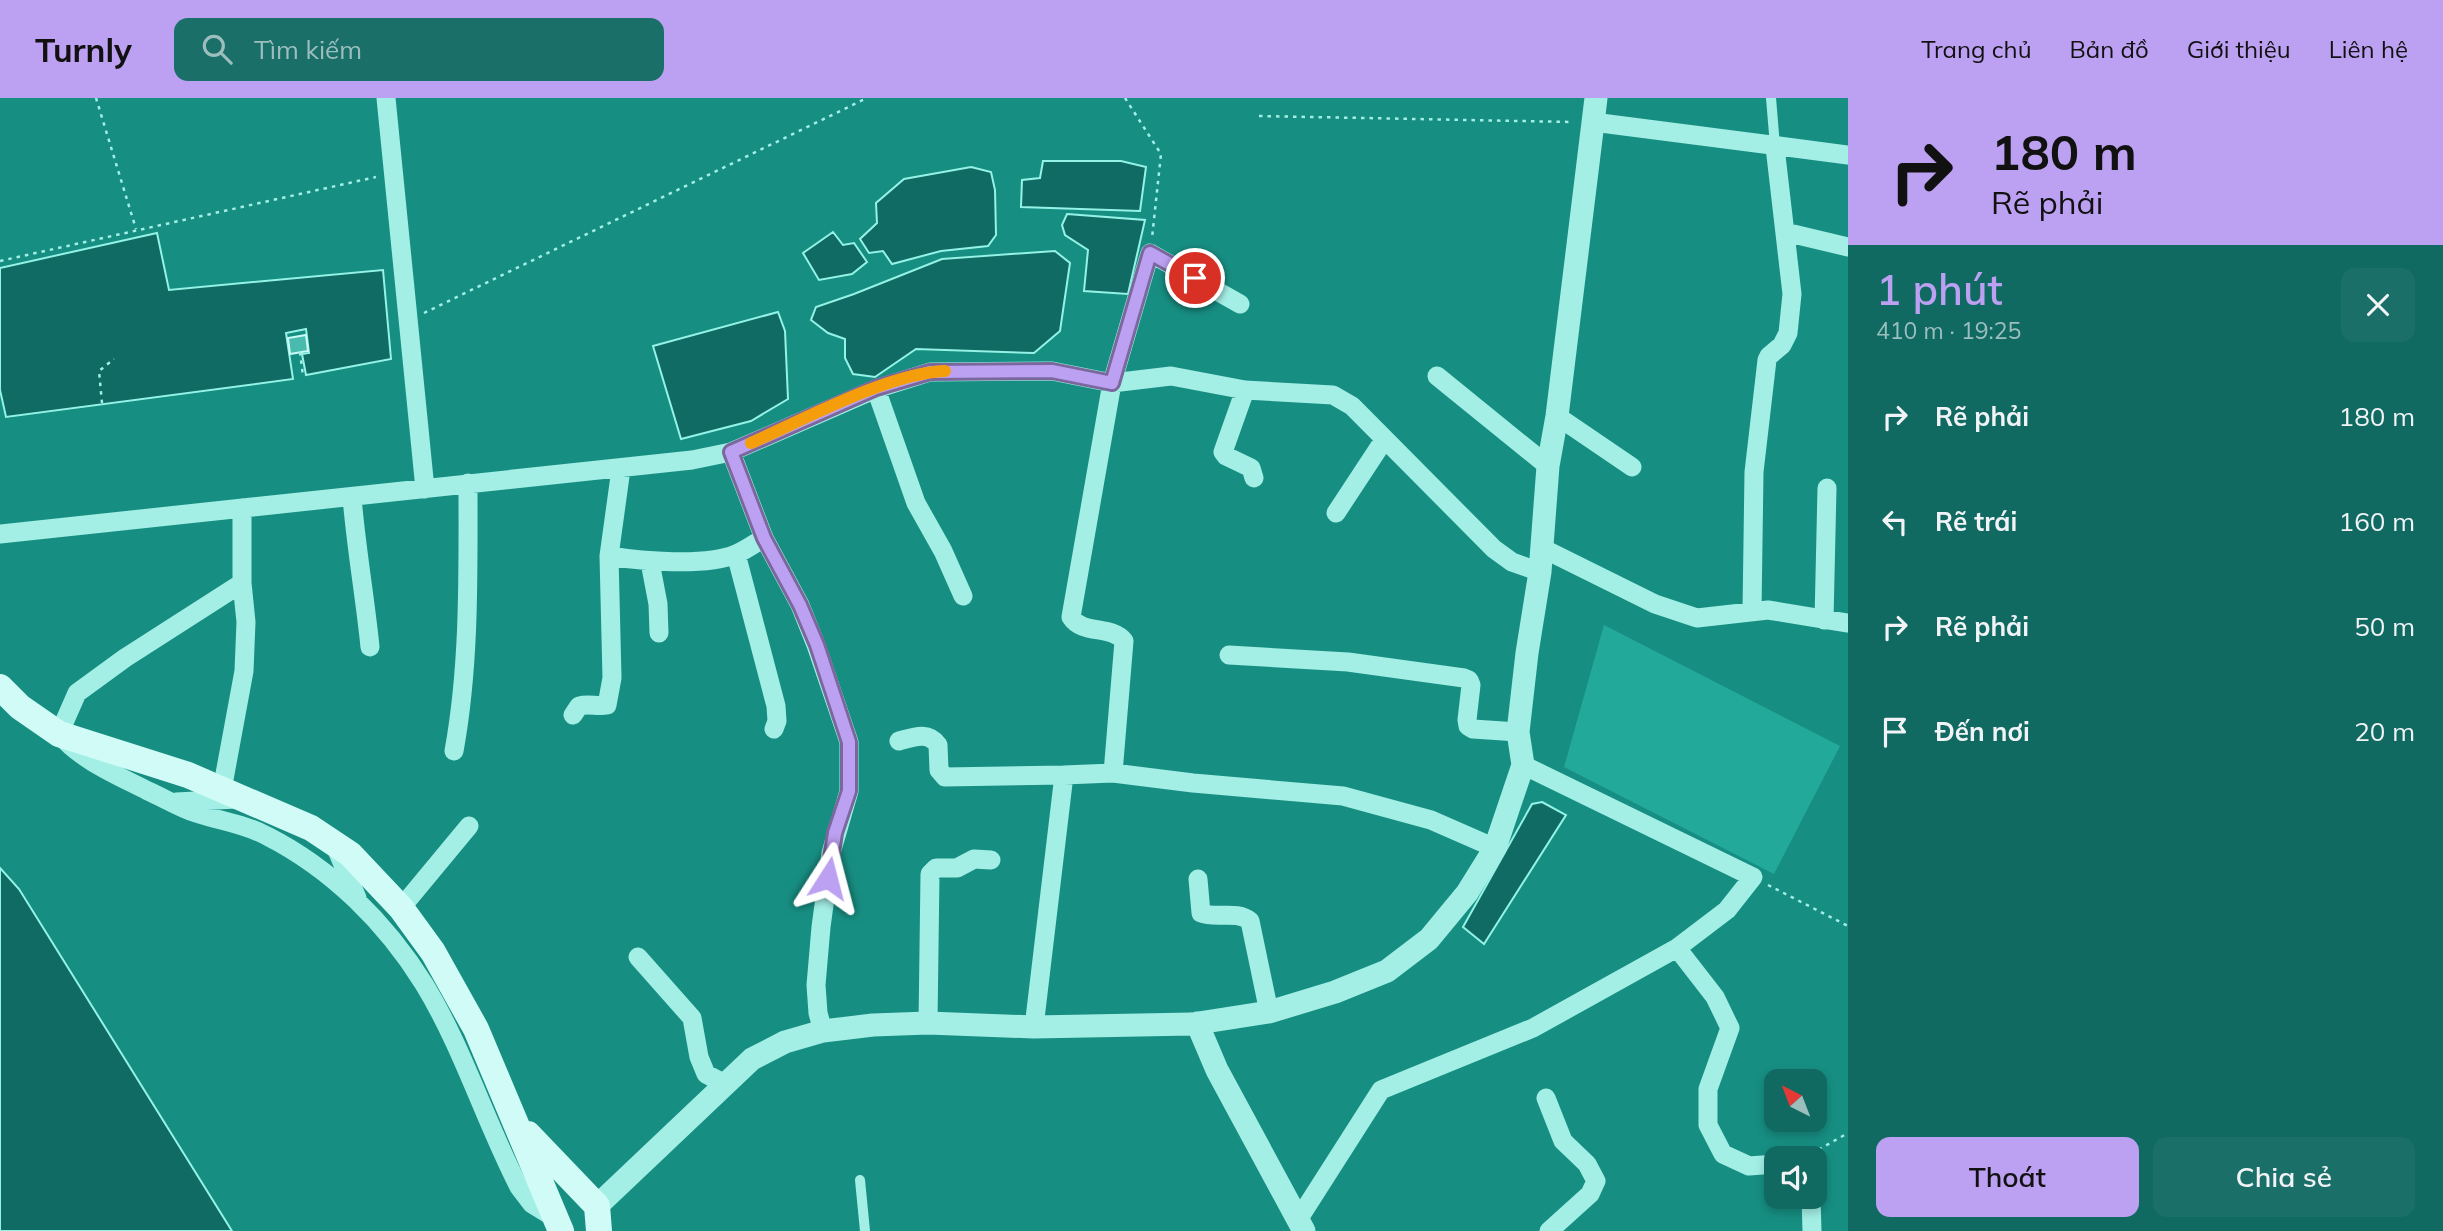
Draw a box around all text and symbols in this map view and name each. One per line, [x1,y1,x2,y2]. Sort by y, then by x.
search box [174,18,664,81]
text: Turnly [35,29,132,70]
icon: search [198,30,236,68]
text: Tìm kiếm [254,33,362,66]
text: Trang chủ [1921,34,2032,64]
text: Bản đồ [2070,34,2149,64]
text: Giới thiệu [2187,34,2291,64]
text: Liên hệ [2329,34,2408,64]
text: 180 m [1991,121,2137,182]
icon: right [1876,126,1967,217]
text: Rẽ phải [1991,182,2103,222]
pin [1165,248,1225,308]
icon: arrive [1176,259,1214,297]
text: 1 phút [1876,263,2003,316]
button: close [2341,268,2415,342]
text: 410 m · 19:25 [1876,316,2021,345]
icon: right [1876,398,1914,436]
text: Rẽ phải [1935,400,2029,433]
text: 180 m [2339,400,2415,433]
icon: left [1876,503,1914,541]
text: Rẽ trái [1935,505,2017,538]
text: 160 m [2339,505,2415,538]
icon: right [1876,608,1914,646]
text: Rẽ phải [1935,610,2029,643]
text: 50 m [2354,610,2415,643]
icon: arrive [1876,713,1914,751]
text: Đến nơi [1935,715,2030,748]
text: 20 m [2354,715,2415,748]
position arrow [791,841,865,915]
north arrow [1764,1069,1827,1132]
map controls [1764,1069,1827,1209]
button: Thoát [1876,1137,2139,1217]
button: Chia sẻ [2153,1137,2415,1217]
button: sound [1764,1146,1827,1209]

